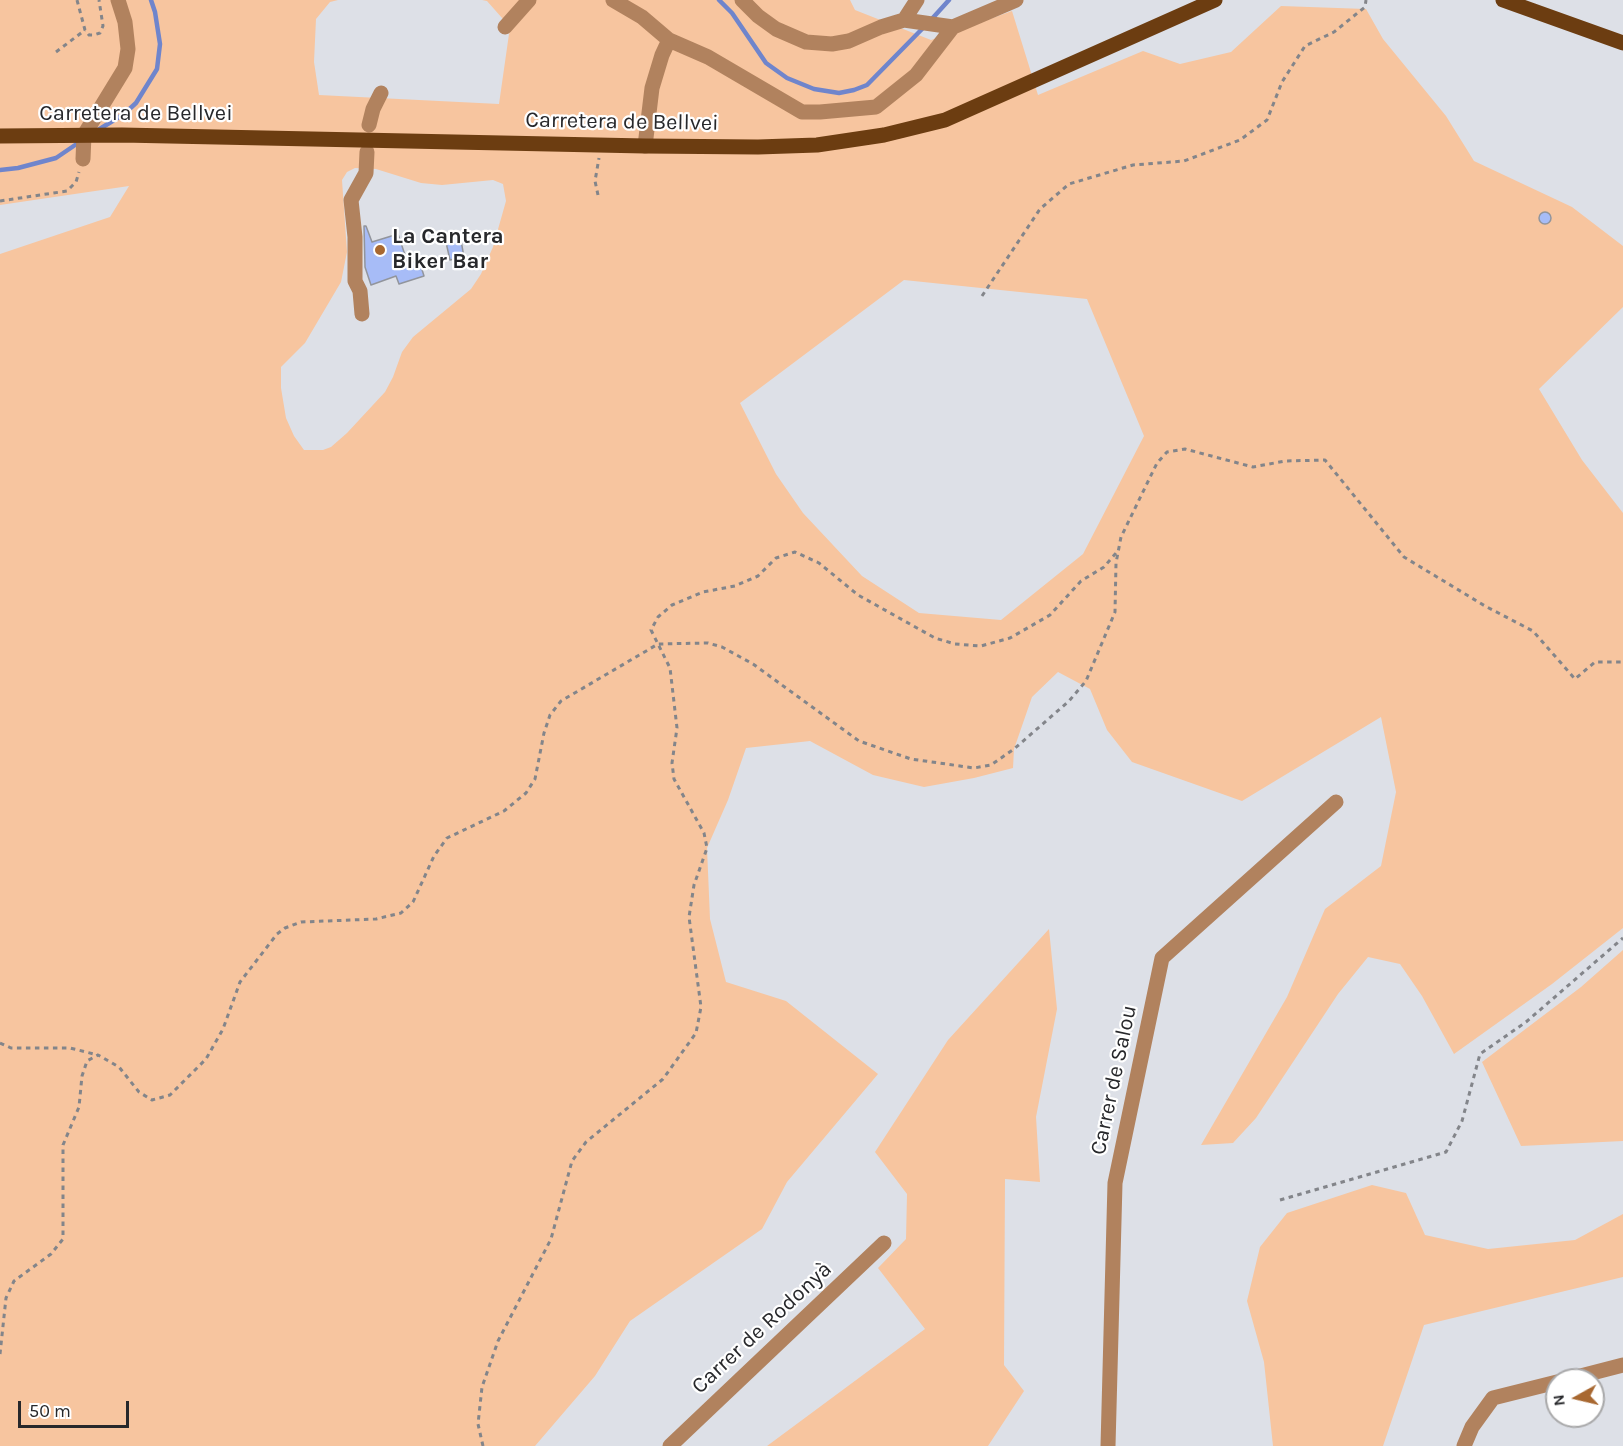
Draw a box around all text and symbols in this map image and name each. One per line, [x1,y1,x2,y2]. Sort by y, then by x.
street label: Carretera de Bellvei [39,101,233,127]
street label: Carretera de Bellvei [525,107,719,137]
place label: La Cantera Biker Bar [392,224,504,276]
marker: La Cantera Biker Bar [373,243,387,257]
street label: Carrer de Salou [1085,1003,1143,1157]
street label: Carrer de Rodonyà [687,1256,837,1400]
north arrow [1545,1368,1605,1428]
scale bar [21,1389,132,1427]
text: N [1548,1393,1569,1407]
text: 50 m [29,1400,71,1422]

